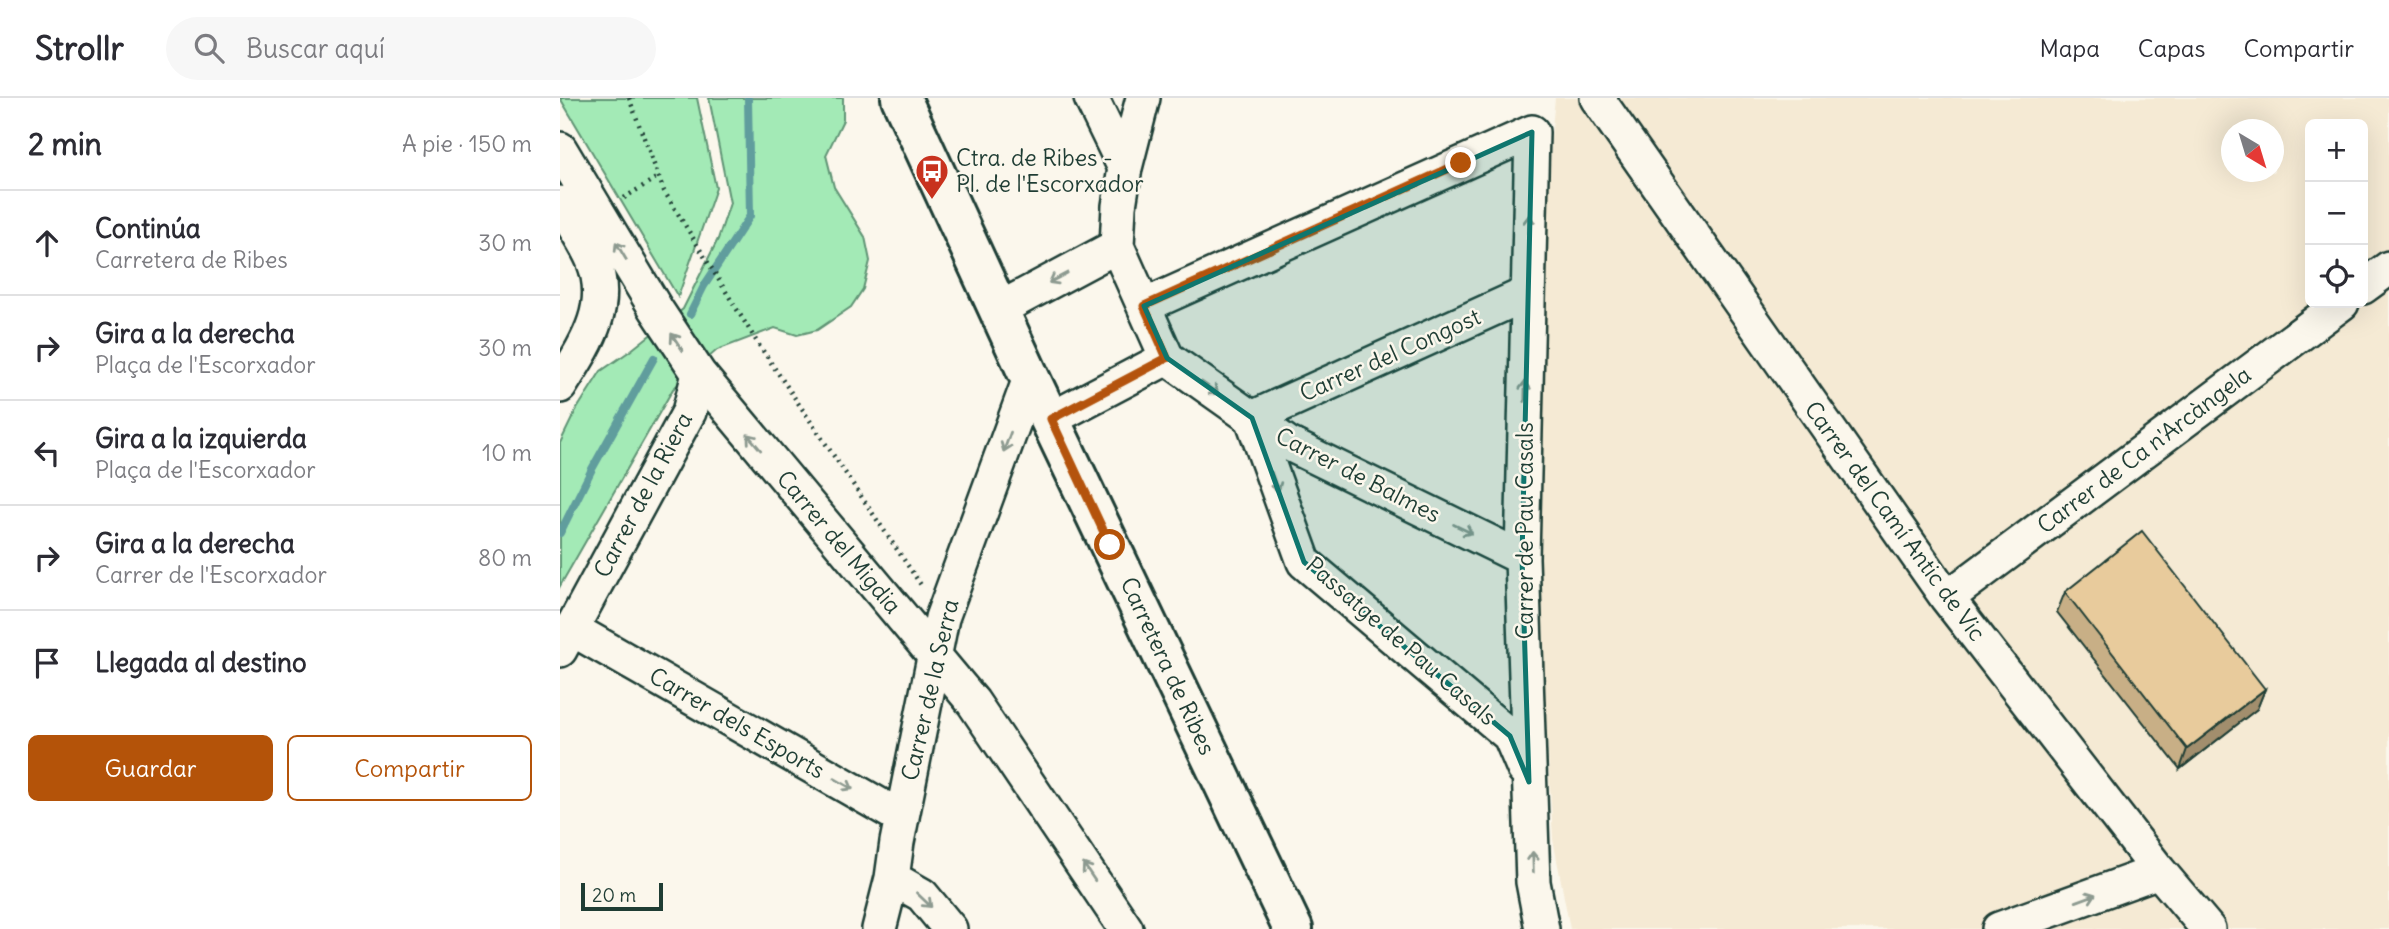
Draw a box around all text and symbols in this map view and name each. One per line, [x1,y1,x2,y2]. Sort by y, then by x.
search box [166,17,656,80]
text: Strollr [35,27,124,69]
icon: search [190,29,228,67]
text: Buscar aquí [246,32,385,65]
text: Mapa [2039,33,2100,63]
text: Capas [2138,33,2205,63]
text: Compartir [2243,33,2354,63]
north arrow [2221,119,2284,182]
map controls [2305,119,2368,308]
button: + [2305,119,2368,182]
text: 2 min [28,125,102,163]
text: A pie · 150 m [402,129,532,158]
place label: Ctra. de Ribes - Pl. de l'Escorxador [956,143,1144,198]
route end [1445,147,1476,178]
bus stop icon: Ctra. de Ribes - Pl. de l'Escorxador [913,152,951,201]
button: − [2305,182,2368,245]
text: Continúa [95,212,201,245]
one-way arrow [1523,214,1536,237]
icon: ahead [28,224,66,262]
text: 30 m [478,228,532,257]
one-way arrow [614,241,628,261]
text: Carretera de Ribes [95,245,288,274]
button: locate [2305,245,2368,308]
one-way arrow [1048,271,1069,285]
street label: Carrer del Congost [1295,302,1485,407]
text: Gira a la derecha [95,317,295,350]
icon: right [28,329,66,367]
one-way arrow [670,332,684,352]
text: 30 m [478,333,532,362]
text: Plaça de l'Escorxador [95,350,316,379]
street label: Carrer de Ca n'Arcàngela [2031,360,2256,539]
one-way arrow [1519,380,1532,403]
one-way arrow [1200,381,1219,395]
street label: Carrer del Camí Antic de Vic [1799,395,1992,646]
street label: Carrer de la Riera [587,407,698,582]
street label: Carrer de Balmes [1271,421,1445,529]
text: Gira a la izquierda [95,422,307,455]
street label: Carrer de Pau Casals [1510,422,1539,640]
one-way arrow [1000,431,1012,453]
one-way arrow [746,433,762,451]
icon: left [28,434,66,472]
text: 10 m [482,438,532,467]
text: Plaça de l'Escorxador [95,455,316,484]
street label: Carrer del Migdia [771,464,908,619]
one-way arrow [1270,470,1282,492]
one-way arrow [1452,523,1473,537]
text: Gira a la derecha [95,527,295,560]
route start [1094,529,1125,560]
icon: right [28,539,66,577]
text: 80 m [478,543,532,572]
street label: Passatge de Pau Casals [1300,550,1502,731]
text: Carrer de l'Escorxador [95,560,327,589]
street label: Carretera de Ribes [1115,572,1222,759]
street label: Carrer de la Serra [895,596,964,783]
icon: arrive [28,644,66,682]
text: Llegada al destino [95,646,307,679]
street label: Carrer dels Esports [644,661,830,785]
button: Guardar [28,735,273,801]
button: Compartir [287,735,532,801]
one-way arrow [833,777,853,791]
one-way arrow [1526,850,1539,873]
one-way arrow [1081,863,1096,882]
scale bar [581,880,663,912]
text: 20 m [592,883,636,907]
one-way arrow [915,891,932,908]
one-way arrow [2075,891,2097,903]

